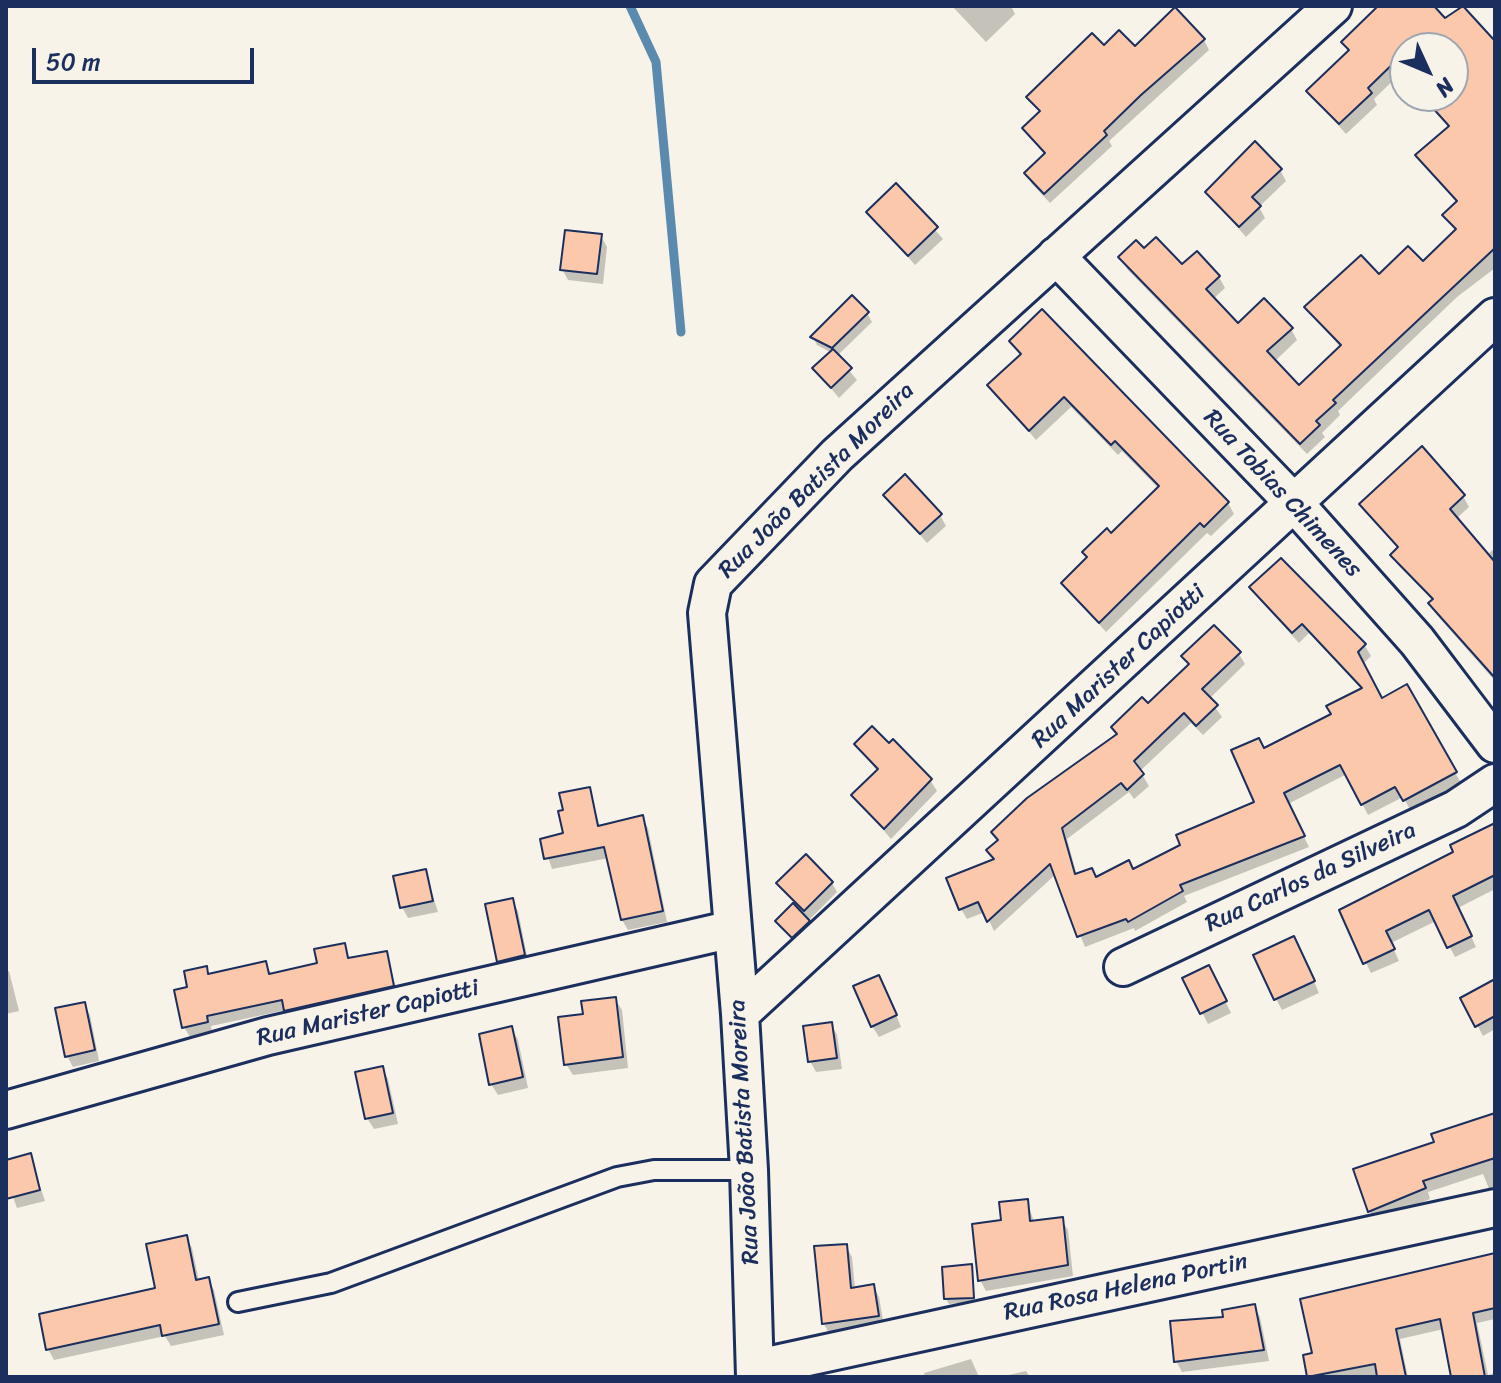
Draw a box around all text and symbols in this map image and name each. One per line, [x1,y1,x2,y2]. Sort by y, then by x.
scale bar [36,32,258,82]
north arrow [1389,32,1469,112]
text: 50 m [46,41,101,83]
text: N [1426,69,1465,107]
street label: Rua João Batista Moreira [713,377,921,585]
street label: Rua Tobias Chimenes [1197,404,1367,584]
street label: Rua Marister Capiotti [1026,579,1212,755]
street label: Rua Carlos da Silveira [1201,817,1421,939]
street label: Rua Marister Capiotti [254,974,482,1054]
street label: Rua João Batista Moreira [724,999,766,1265]
street label: Rua Rosa Helena Portin [1002,1248,1250,1328]

